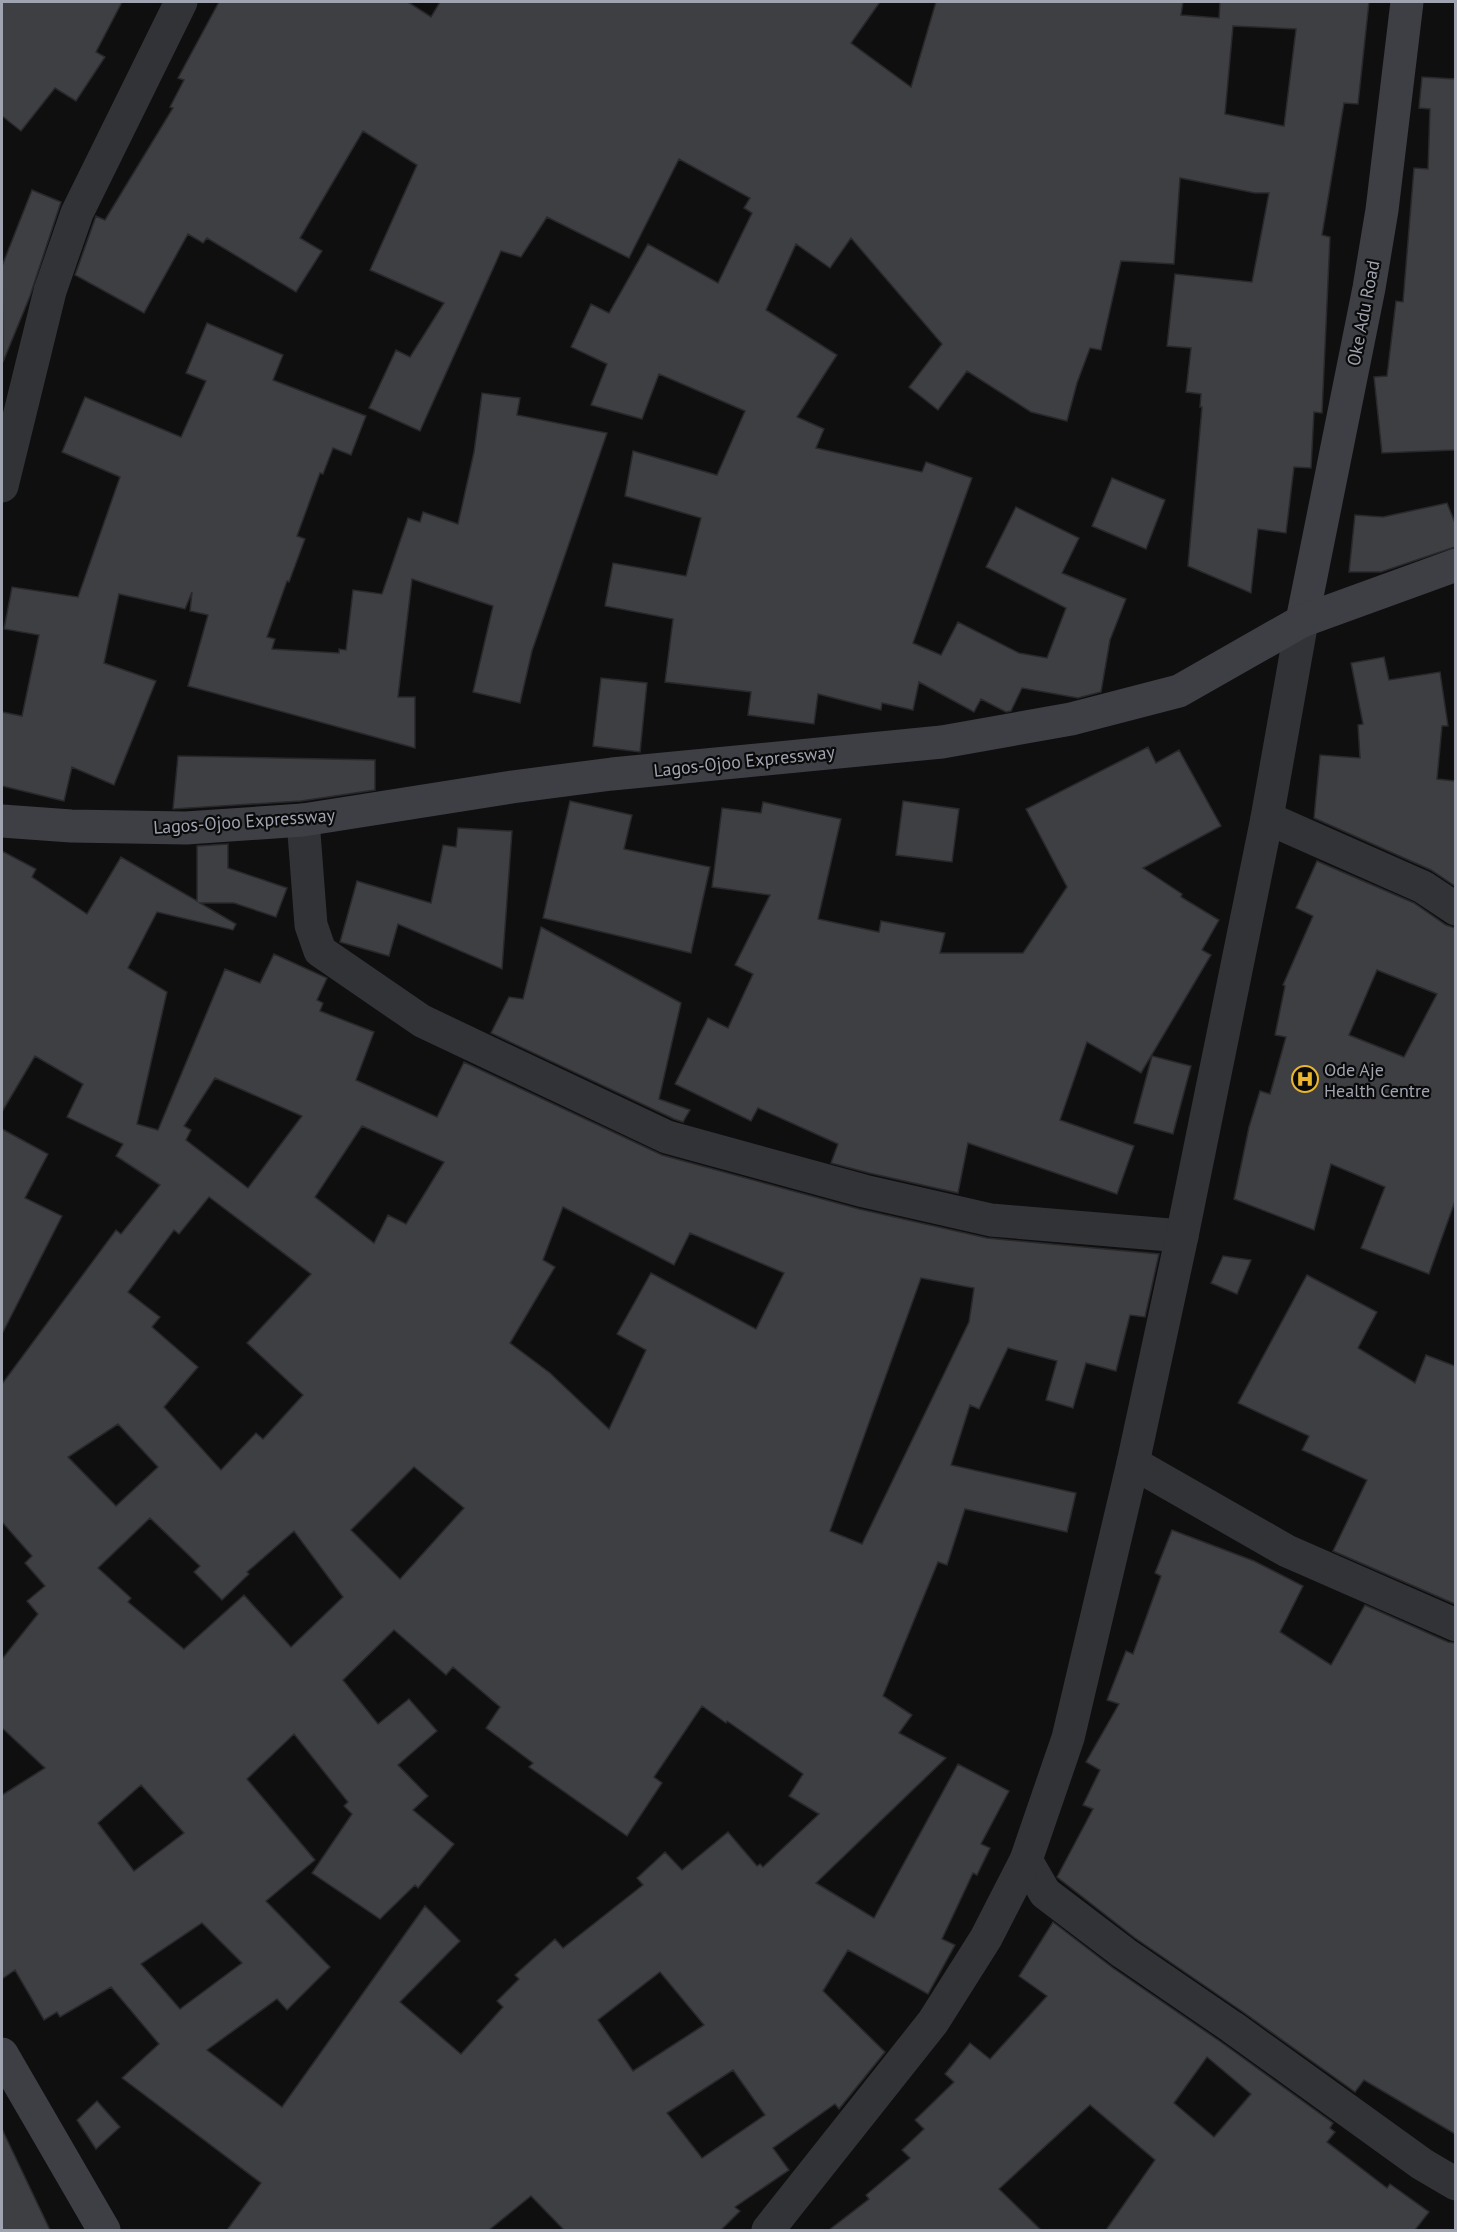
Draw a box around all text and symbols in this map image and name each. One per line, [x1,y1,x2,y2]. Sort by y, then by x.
street label: Oke Adu Road [1342,258,1384,368]
street label: Lagos-Ojoo Expressway [652,740,836,782]
street label: Lagos-Ojoo Expressway [152,803,336,839]
place label: Ode Aje Health Centre [1324,1058,1430,1102]
hospital icon: Ode Aje Health Centre [1290,1064,1320,1094]

